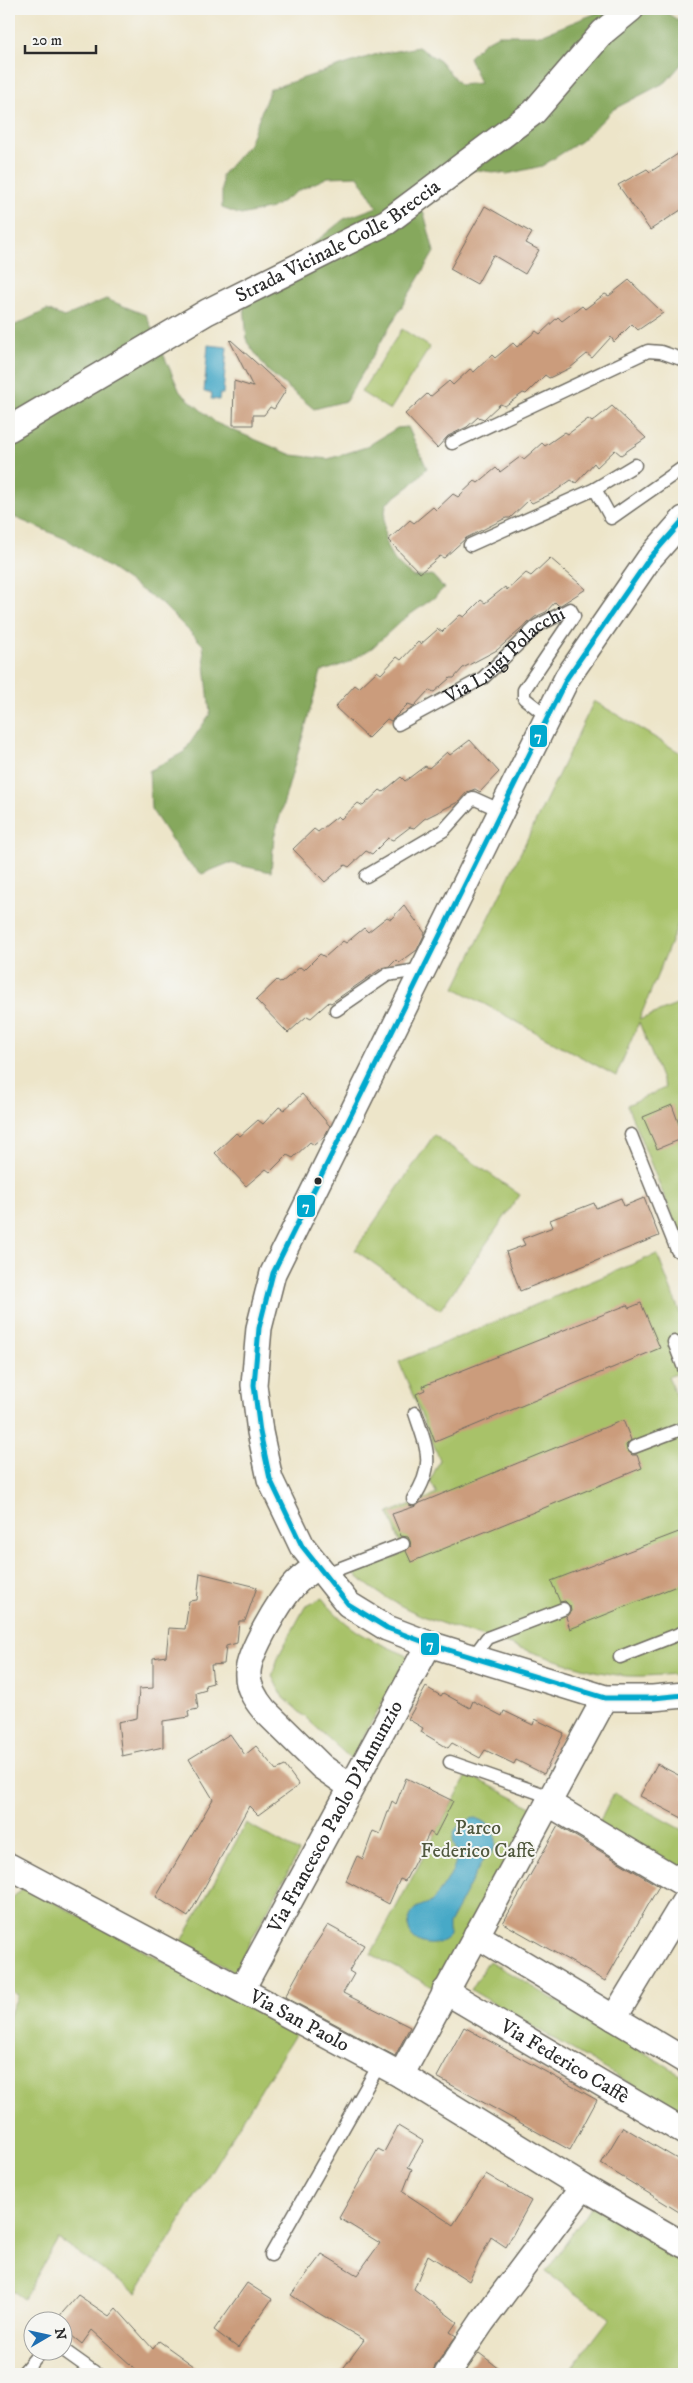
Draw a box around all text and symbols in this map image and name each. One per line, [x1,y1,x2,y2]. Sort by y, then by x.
scale bar [25,22,96,54]
text: 20 m [32,31,62,50]
street label: Strada Vicinale Colle Breccia [231,174,446,308]
street label: Via Luigi Polacchi [439,601,569,710]
line badge: 7 [529,724,548,748]
text: 7 [534,728,542,746]
unlabelled marker [313,1176,323,1186]
line badge: 7 [296,1194,316,1218]
text: 7 [302,1198,310,1216]
line badge: 7 [420,1632,440,1656]
text: 7 [426,1636,434,1654]
street label: Via Francesco Paolo D'Annunzio [262,1696,409,1938]
park label: Parco Federico Caffè [421,1816,535,1864]
street label: Via San Paolo [244,1983,354,2058]
street label: Via Federico Caffè [495,2013,634,2109]
north arrow [22,2310,72,2360]
text: N [50,2327,70,2342]

